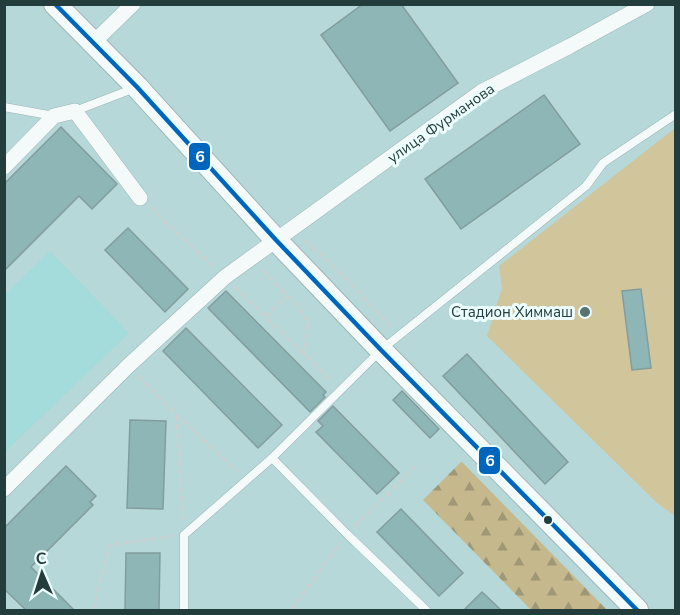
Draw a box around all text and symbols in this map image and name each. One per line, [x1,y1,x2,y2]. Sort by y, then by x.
street label: улица Фурманова [383,78,499,168]
line badge: 6 [188,142,211,171]
text: 6 [195,146,205,168]
place label: Стадион Химмаш [451,302,573,322]
marker: Стадион Химмаш [578,305,592,319]
line badge: 6 [478,446,501,475]
text: 6 [485,450,495,472]
unlabelled marker [542,514,554,526]
north arrow [12,543,72,603]
text: С [35,548,47,570]

